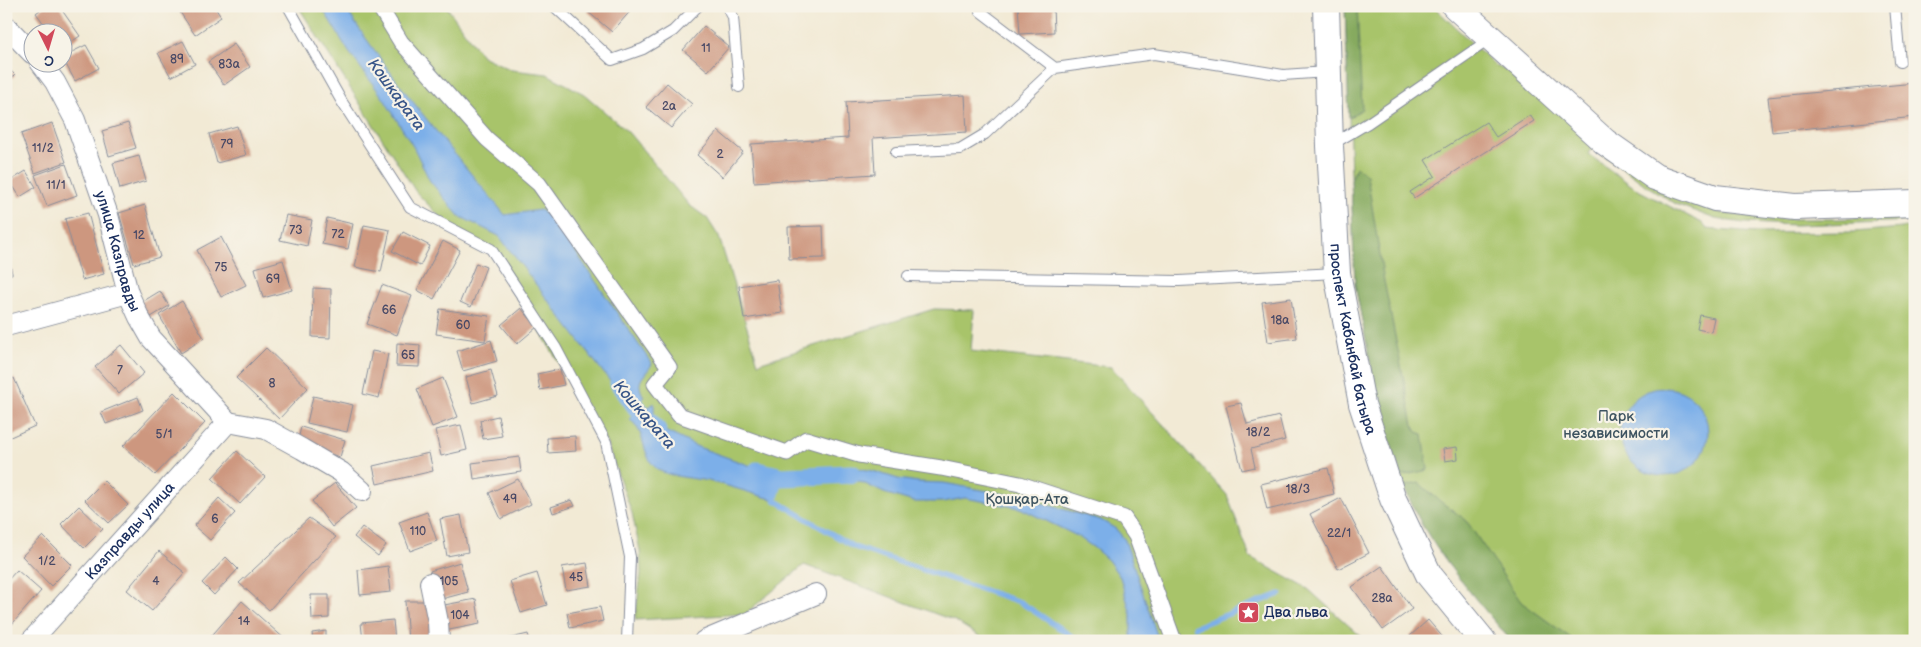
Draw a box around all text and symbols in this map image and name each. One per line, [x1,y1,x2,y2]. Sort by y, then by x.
north arrow [22,22,72,72]
house number: 11 [701,41,711,56]
text: С [43,52,55,69]
house number: 89 [170,52,184,67]
water label: Кошкарата [363,55,428,135]
house number: 83а [218,57,240,72]
house number: 2а [662,99,676,114]
house number: 79 [221,137,233,152]
house number: 11/2 [32,141,54,156]
house number: 2 [716,147,724,162]
house number: 11/1 [46,178,66,193]
street label: улица Казправды [90,188,144,315]
house number: 73 [289,223,303,238]
house number: 72 [332,227,344,242]
house number: 12 [133,228,145,243]
street label: проспект Кабанбай батыра [1325,243,1380,437]
house number: 75 [215,260,228,275]
house number: 69 [266,272,280,287]
house number: 66 [382,303,396,318]
house number: 18а [1271,313,1289,328]
house number: 60 [456,318,470,333]
house number: 65 [401,348,415,363]
house number: 7 [117,363,123,378]
house number: 8 [269,376,276,391]
water label: Кошкарата [609,377,679,453]
park label: Парк независимости [1563,407,1669,443]
house number: 18/2 [1246,425,1270,440]
house number: 5/1 [156,427,172,442]
street label: Казправды улица [81,478,179,584]
house number: 18/3 [1286,482,1310,497]
park label: Қошқар-Ата [985,490,1069,509]
house number: 49 [503,492,517,507]
house number: 6 [211,512,219,527]
house number: 110 [410,524,426,539]
house number: 22/1 [1327,526,1351,541]
house number: 1/2 [38,554,56,569]
house number: 45 [569,570,583,585]
house number: 4 [152,574,160,589]
house number: 105 [440,574,458,589]
house number: 28а [1371,591,1393,606]
place icon: Два льва [1236,600,1260,624]
place label: Два льва [1264,603,1328,622]
house number: 104 [450,608,470,623]
house number: 14 [238,614,251,629]

